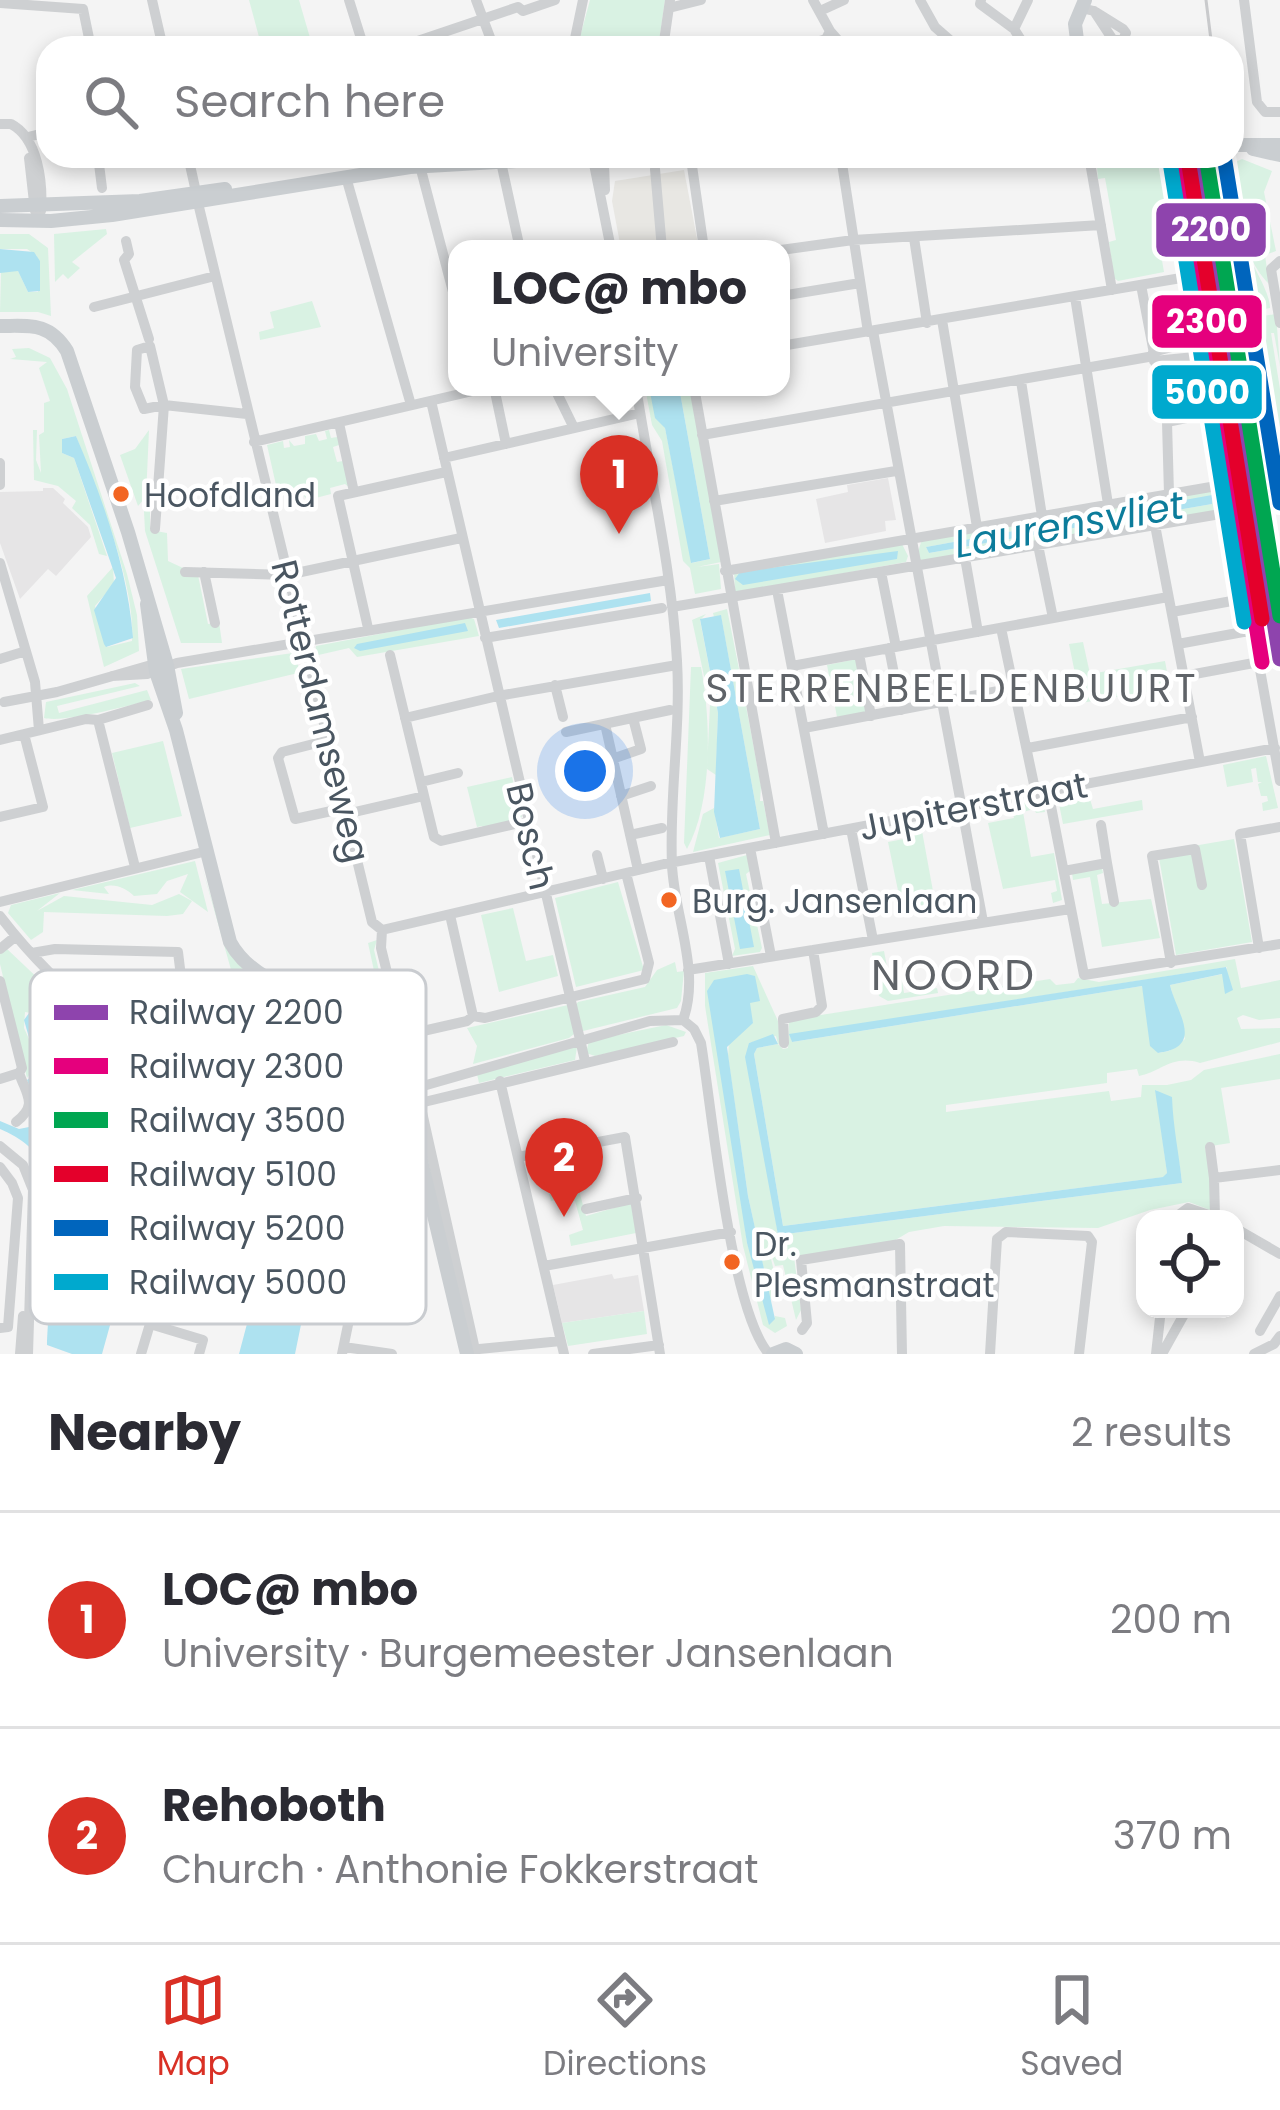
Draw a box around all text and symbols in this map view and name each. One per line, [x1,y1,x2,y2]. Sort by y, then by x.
search box [36,36,1244,168]
icon: search [78,69,144,135]
text: Search here [174,70,445,133]
line badge: 2200 [1154,201,1268,259]
text: 2200 [1171,206,1251,253]
popup [448,240,790,396]
text: LOC@ mbo [491,257,747,320]
line badge: 2300 [1150,293,1264,350]
text: 2300 [1166,298,1248,345]
text: University [491,325,679,380]
line badge: 5000 [1150,363,1264,421]
text: 5000 [1164,369,1250,416]
pin: 1 [580,435,658,534]
place label: Hoofdland [144,472,316,519]
water label: Laurensvliet [950,477,1189,572]
marker: Hoofdland [110,483,132,505]
street label: Rotterdamseweg [258,555,383,868]
district label: STERRENBEELDENBUURT [706,661,1198,716]
your location [555,741,615,801]
street label: Jupiterstraat [855,759,1091,854]
street label: Bosch [493,777,568,895]
place label: Burg. Jansenlaan [692,878,977,925]
marker: Burg. Jansenlaan [658,889,680,911]
district label: NOORD [871,946,1037,1005]
legend [30,970,426,1324]
text: Railway 2200 [129,989,344,1036]
text: Railway 2300 [129,1043,344,1090]
text: Railway 3500 [129,1097,346,1144]
pin: 2 [525,1118,603,1217]
text: Railway 5100 [129,1151,337,1198]
text: Railway 5200 [129,1205,346,1252]
map controls [1136,1210,1244,1318]
button: locate [1136,1210,1244,1318]
place label: Dr. Plesmanstraat [754,1221,995,1309]
marker: Dr. Plesmanstraat [721,1251,743,1273]
text: Railway 5000 [129,1259,347,1306]
text: Nearby [48,1396,241,1468]
text: 2 results [1071,1405,1232,1460]
text: LOC@ mbo [162,1558,418,1621]
text: 1 [80,1592,94,1647]
text: 200 m [1110,1592,1232,1647]
text: University · Burgemeester Jansenlaan [162,1626,894,1681]
text: Rehoboth [162,1774,386,1837]
text: 2 [76,1808,98,1863]
text: 370 m [1113,1808,1232,1863]
text: Church · Anthonie Fokkerstraat [162,1842,758,1897]
tab: Map [157,1967,230,2089]
tab: Directions [543,1967,707,2089]
tab: Saved [1020,1967,1123,2089]

